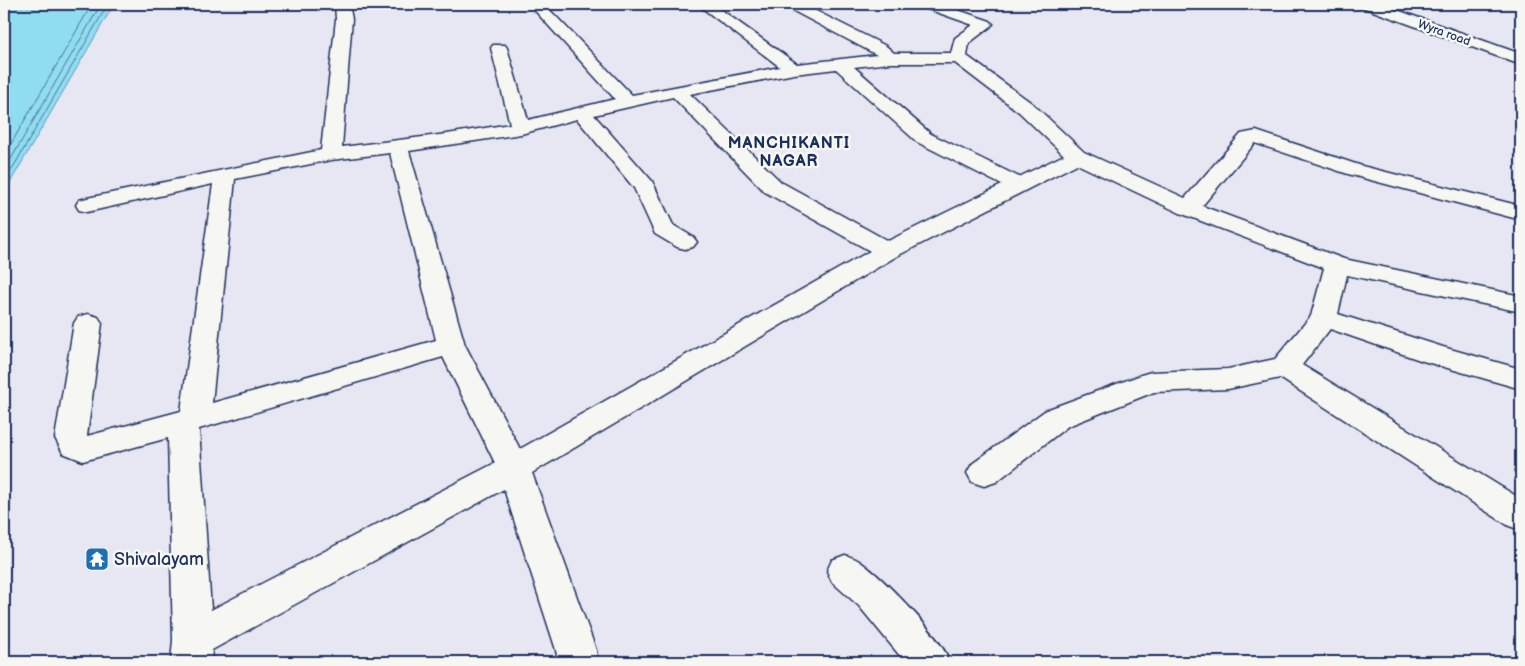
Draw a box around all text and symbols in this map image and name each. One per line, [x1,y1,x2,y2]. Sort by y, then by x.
street label: Wyra road [1416,17,1472,49]
district label: MANCHIKANTI NAGAR [728,134,850,171]
temple icon: Shivalayam [84,546,110,572]
place label: Shivalayam [114,549,204,570]

